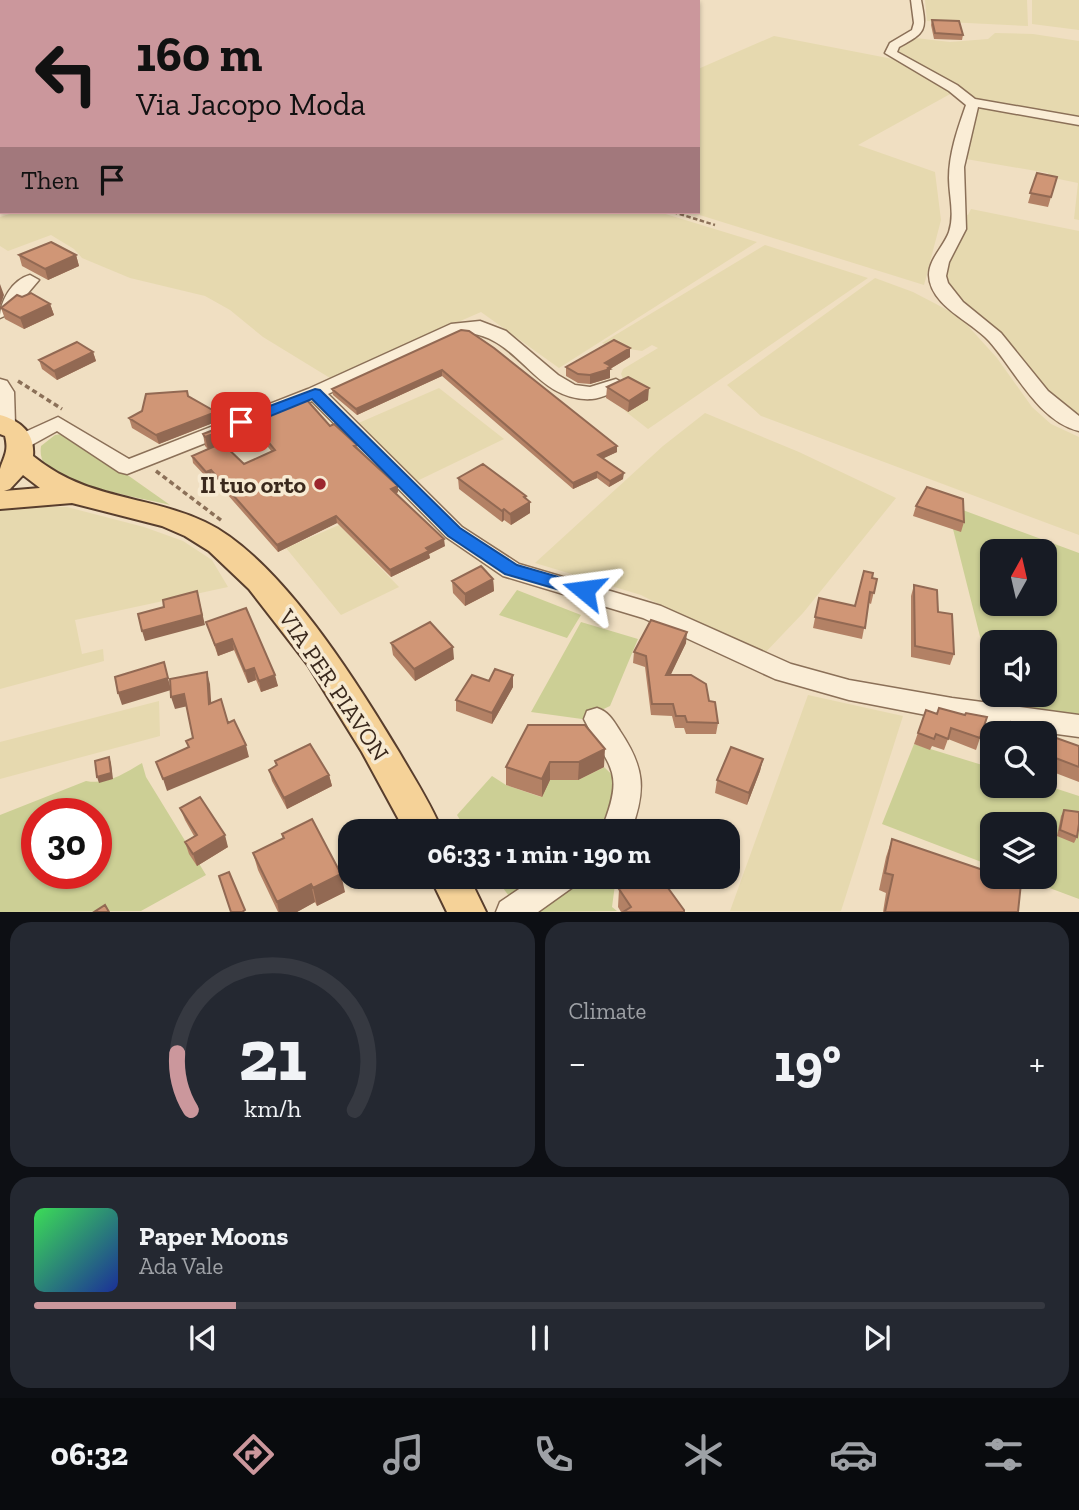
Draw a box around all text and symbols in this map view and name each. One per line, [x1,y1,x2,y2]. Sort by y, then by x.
text: 160 m [136,25,262,84]
icon: left [21,28,112,119]
text: Via Jacopo Moda [136,85,366,123]
icon: arrive [93,161,131,199]
text: Then [21,164,79,196]
pin [211,392,271,452]
icon: arrive [222,403,260,441]
place label: Il tuo orto [200,470,306,499]
marker: Il tuo orto [312,476,328,492]
north arrow [980,539,1057,616]
map controls [980,539,1057,889]
position arrow [547,553,621,627]
street label: VIA PER PIAVON [272,603,395,766]
button: sound [980,630,1057,707]
button: search [980,721,1057,798]
speed limit sign: 30 [21,798,112,889]
button: layers [980,812,1057,889]
text: 06:33 · 1 min · 190 m [428,838,650,870]
text: Climate [569,997,646,1025]
text: 21 [238,1012,307,1100]
text: 19° [774,1032,841,1094]
text: − [569,1040,586,1086]
text: + [1029,1040,1045,1086]
text: km/h [244,1093,301,1123]
text: Paper Moons [139,1220,288,1252]
text: Ada Vale [139,1252,223,1280]
icon: previous [184,1319,222,1357]
icon: pause [521,1319,559,1357]
icon: next [858,1319,896,1357]
icon: directions [229,1430,278,1479]
icon: music [379,1430,428,1479]
icon: phone [529,1430,578,1479]
icon: climate [679,1430,728,1479]
icon: car [829,1430,878,1479]
icon: filters [979,1430,1028,1479]
text: 06:32 [51,1435,128,1473]

